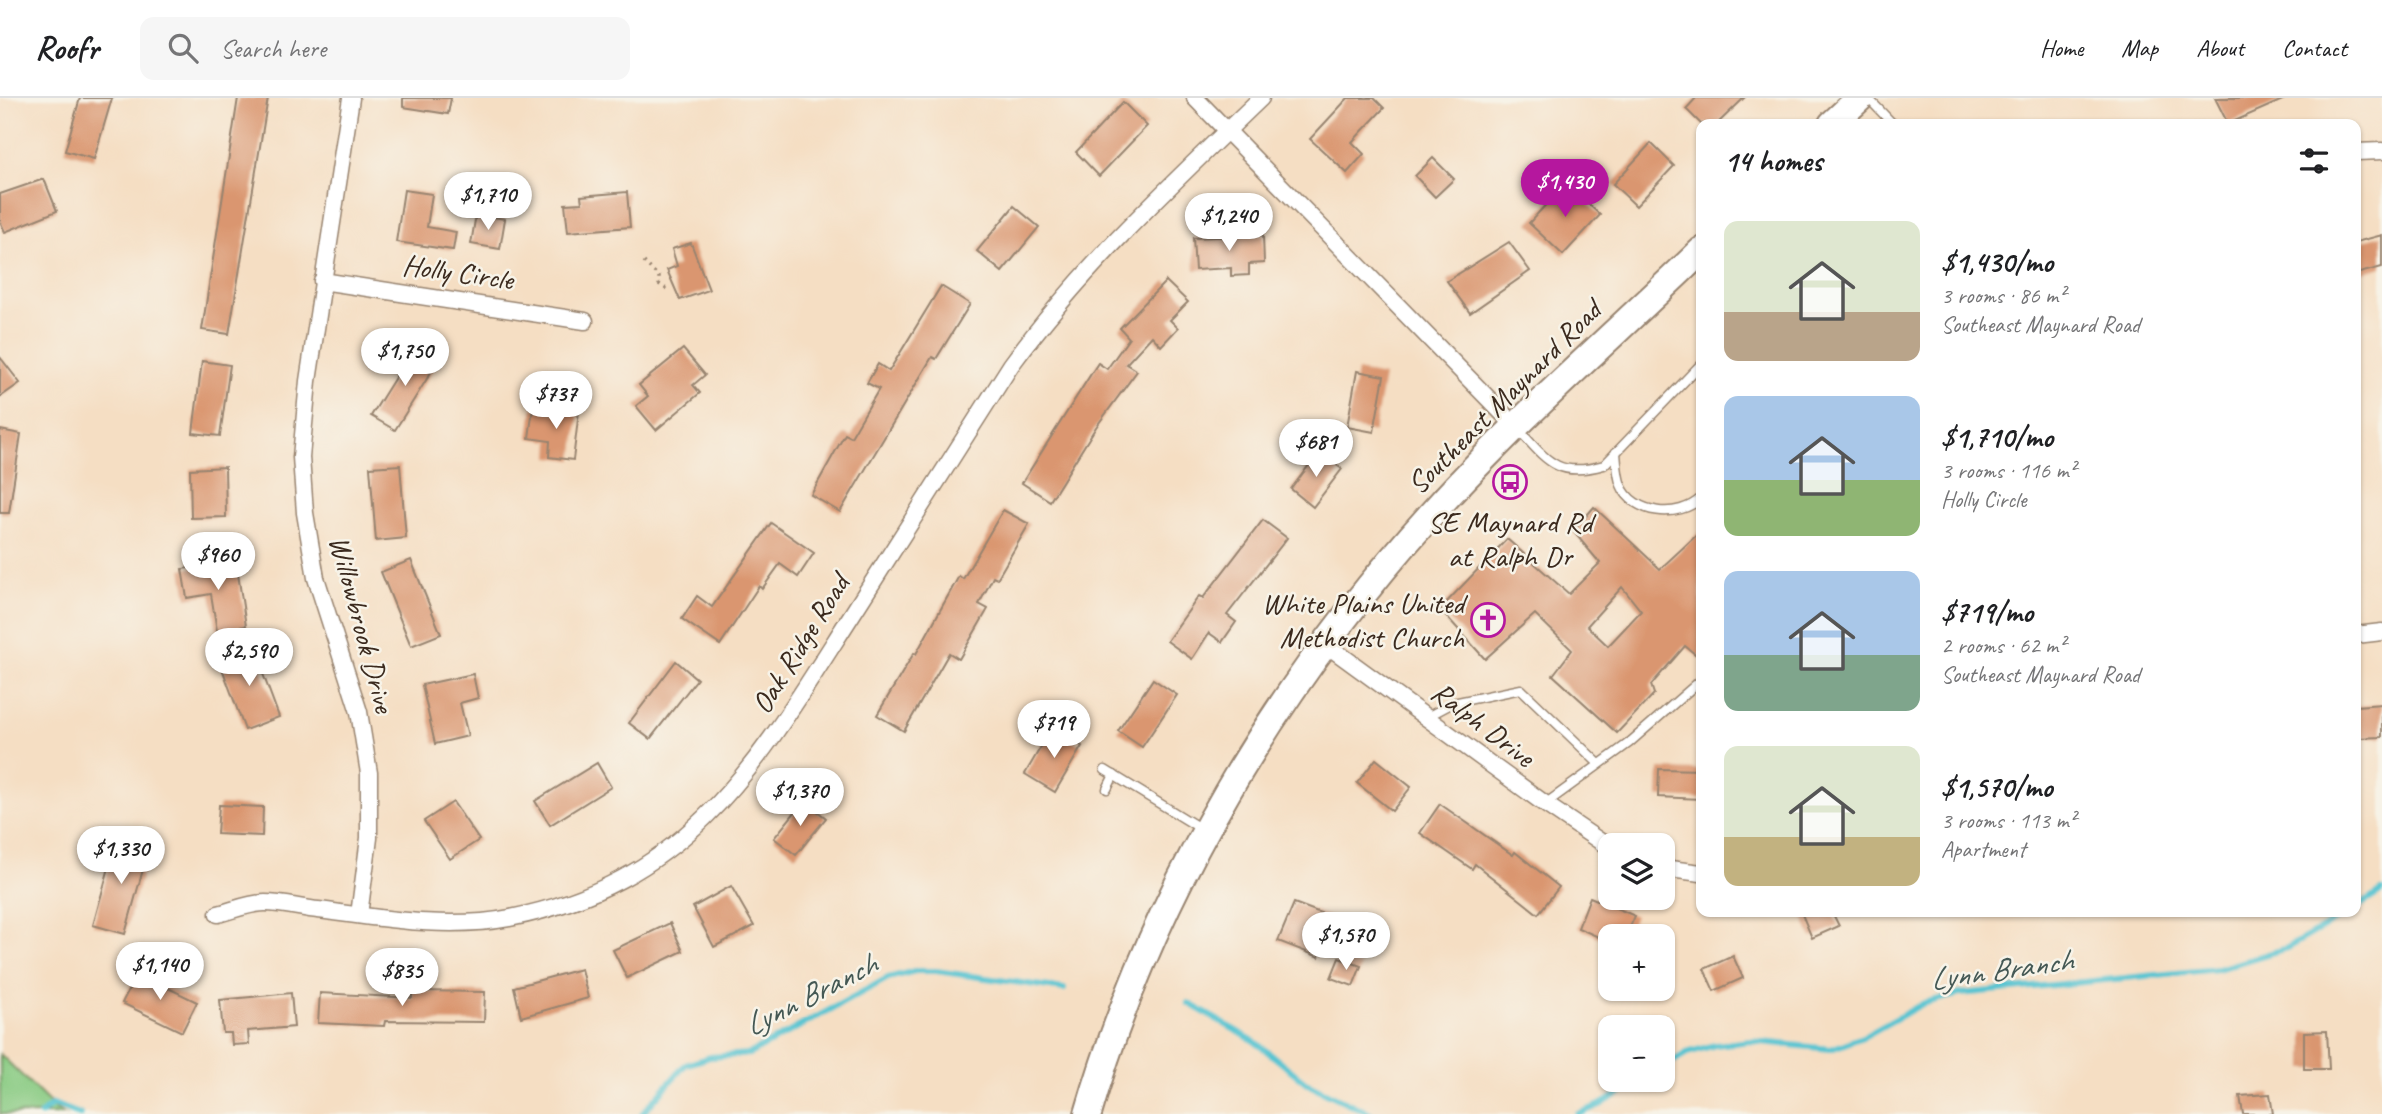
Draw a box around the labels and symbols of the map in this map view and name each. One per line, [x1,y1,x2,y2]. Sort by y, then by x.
pin: $1,430 [1508,159,1622,219]
pin: $1,710 [431,172,545,232]
pin: $1,240 [1172,194,1286,253]
street label: Holly Circle [400,245,518,299]
street label: Southeast Maynard Road [1399,289,1612,502]
pin: $1,750 [348,328,462,388]
pin: $737 [515,372,597,431]
pin: $681 [1275,420,1357,479]
bus stop icon: SE Maynard Rd at Ralph Dr [1491,463,1529,501]
place label: SE Maynard Rd at Ralph Dr [1428,503,1597,575]
pin: $960 [177,532,259,592]
street label: Willowbrook Drive [320,532,404,719]
street label: Oak Ridge Road [742,564,860,721]
place label: White Plains United Methodist Church [1262,584,1468,656]
church icon: White Plains United Methodist Church [1469,601,1507,639]
pin: $2,590 [192,628,306,688]
street label: Ralph Drive [1424,673,1544,777]
pin: $719 [1013,700,1095,760]
pin: $1,370 [743,768,857,828]
pin: $1,330 [64,826,178,886]
pin: $1,570 [1289,912,1403,972]
water label: Lynn Branch [1927,939,2077,1000]
pin: $1,140 [103,942,217,1002]
water label: Lynn Branch [737,943,885,1045]
pin: $835 [361,948,443,1008]

